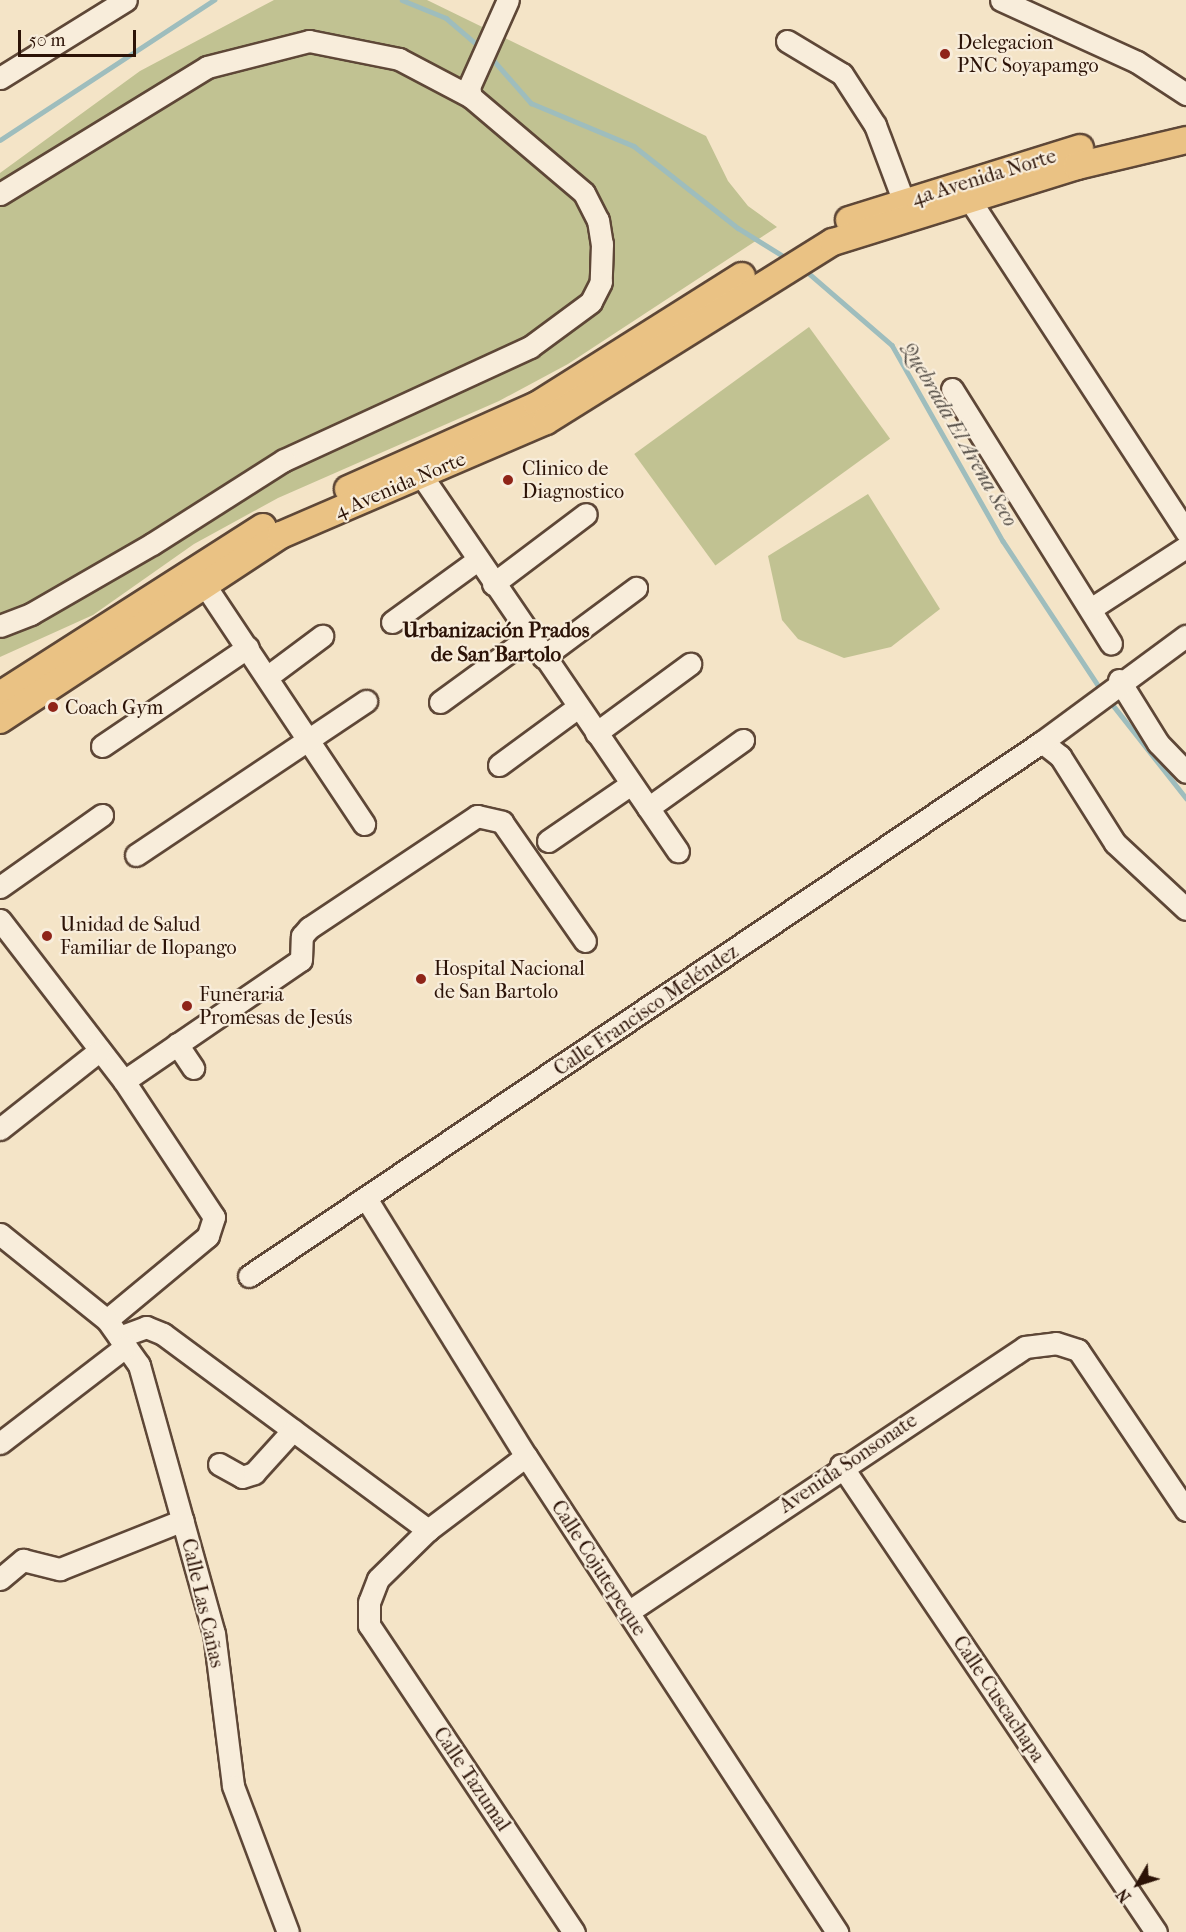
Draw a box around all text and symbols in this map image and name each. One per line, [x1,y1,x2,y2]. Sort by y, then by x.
scale bar [21,18,140,56]
text: 50 m [29,30,65,51]
place label: Delegacion PNC Soyapamgo [957,30,1099,77]
marker: Delegacion PNC Soyapamgo [938,47,952,61]
street label: 4a Avenida Norte [909,144,1059,210]
water label: Quebrada El Arena Seco [897,337,1023,531]
street label: 4 Avenida Norte [331,447,469,523]
place label: Clinico de Diagnostico [522,456,624,503]
marker: Clinico de Diagnostico [499,471,517,489]
district label: Urbanización Prados de San Bartolo [402,617,590,667]
place label: Coach Gym [65,695,163,719]
marker: Coach Gym [46,700,60,714]
place label: Unidad de Salud Familiar de Ilopango [60,912,237,959]
marker: Unidad de Salud Familiar de Ilopango [38,927,56,945]
street label: Calle Francisco Meléndez [549,939,743,1081]
place label: Hospital Nacional de San Bartolo [434,956,585,1003]
marker: Hospital Nacional de San Bartolo [412,970,430,988]
place label: Funeraria Promesas de Jesús [199,982,352,1029]
marker: Funeraria Promesas de Jesús [180,999,194,1013]
street label: Avenida Sonsonate [775,1408,921,1518]
street label: Calle Cojutepeque [546,1496,652,1640]
street label: Calle Las Cañas [176,1536,230,1670]
street label: Calle Cuscachapa [948,1631,1050,1767]
street label: Calle Tazumal [428,1722,516,1836]
north arrow [1108,1854,1168,1914]
text: N [1112,1885,1135,1906]

